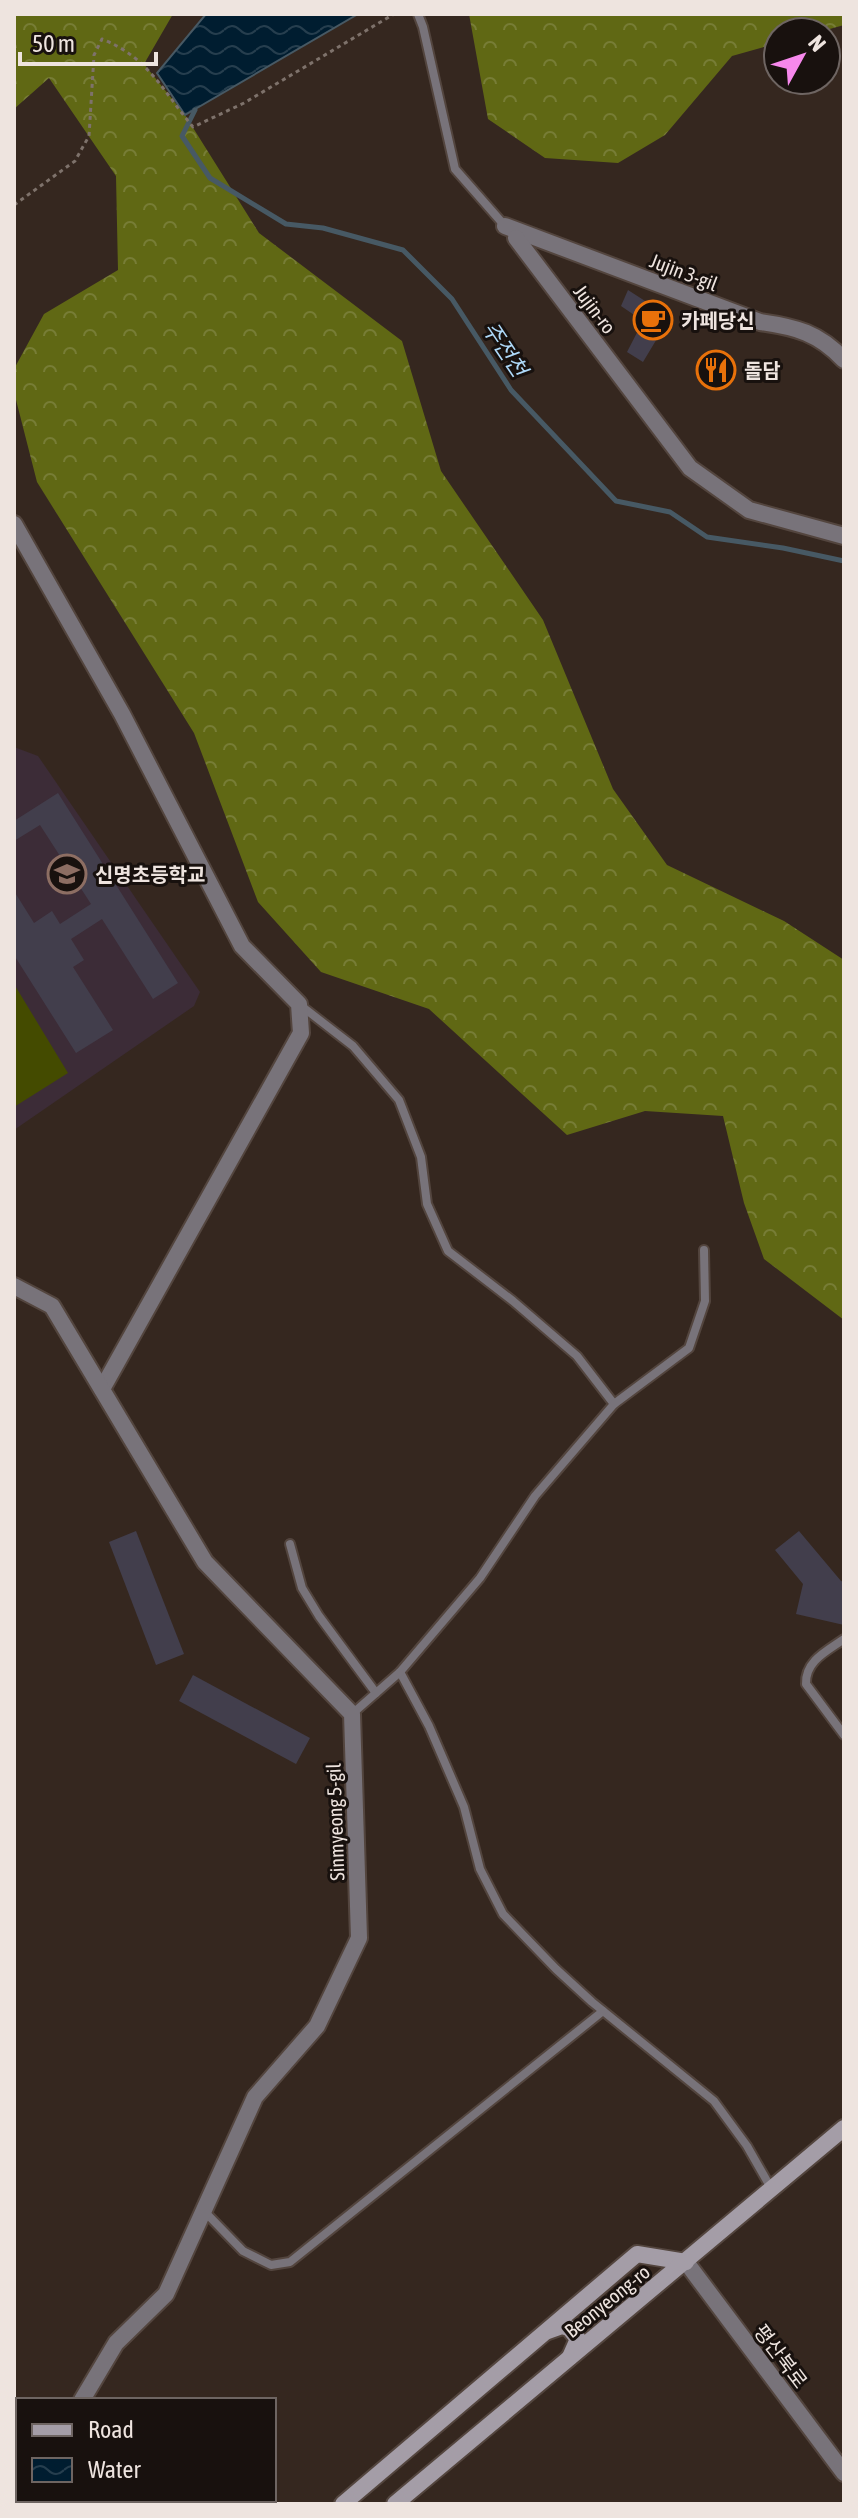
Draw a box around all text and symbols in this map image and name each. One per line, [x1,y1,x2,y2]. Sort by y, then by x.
scale bar [20,16,156,66]
north arrow [762,16,842,96]
text: 50 m [32,30,75,57]
text: N [803,30,831,56]
street label: Jujin 3-gil [647,249,722,296]
street label: Jujin-ro [569,280,621,338]
cafe icon: 카페당신 [632,299,674,341]
place label: 카페당신 [681,309,755,332]
water label: 주전천 [477,317,534,384]
restaurant icon: 돌담 [695,349,737,391]
place label: 돌담 [744,359,781,382]
school or university icon: 신명초등학교 [46,853,88,895]
place label: 신명초등학교 [95,863,205,886]
street label: Sinmyeong 5-gil [321,1762,349,1881]
street label: Beonyeong-ro [560,2260,654,2342]
street label: 평산북로 [750,2320,812,2392]
legend [16,2398,276,2502]
text: Road [88,2416,134,2443]
text: Water [88,2456,141,2483]

